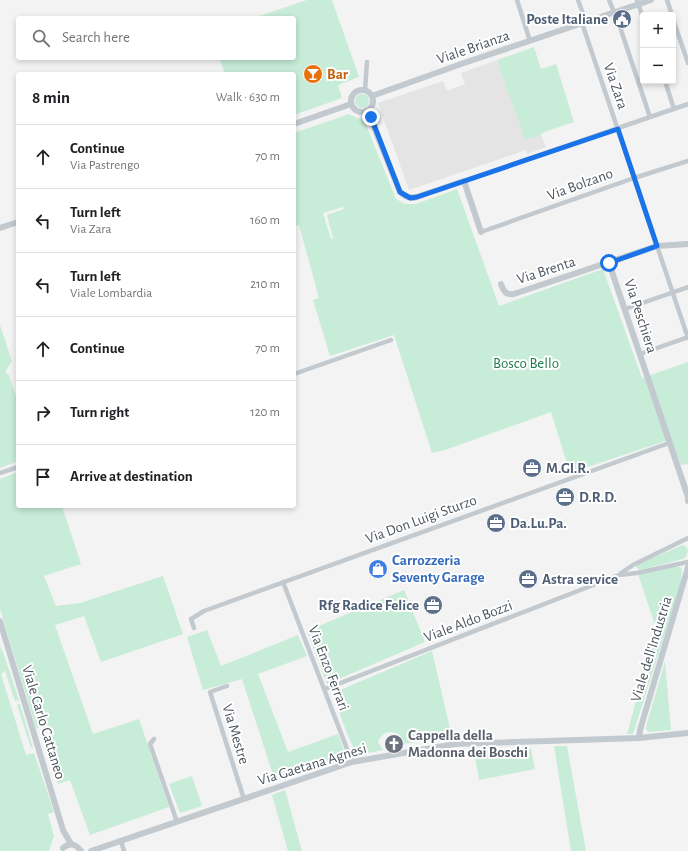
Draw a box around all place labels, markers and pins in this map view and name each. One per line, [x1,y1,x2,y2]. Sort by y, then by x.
public building icon: Poste Italiane [611,8,633,30]
place label: Poste Italiane [526,12,608,27]
bar icon: Bar [302,63,324,85]
place label: Bar [327,67,349,82]
office icon: M.GI.R. [521,457,543,479]
place label: M.GI.R. [546,461,590,476]
office icon: D.R.D. [554,486,576,508]
place label: D.R.D. [579,490,617,505]
office icon: Da.Lu.Pa. [485,512,507,534]
place label: Da.Lu.Pa. [510,516,567,531]
place label: Carrozzeria Seventy Garage [392,553,485,585]
shop icon: Carrozzeria Seventy Garage [367,558,389,580]
office icon: Astra service [517,568,539,590]
place label: Astra service [542,572,618,587]
office icon: Rfg Radice Felice [422,594,444,616]
place label: Rfg Radice Felice [319,598,419,613]
place label: Cappella della Madonna dei Boschi [408,728,528,760]
church icon: Cappella della Madonna dei Boschi [383,733,405,755]

